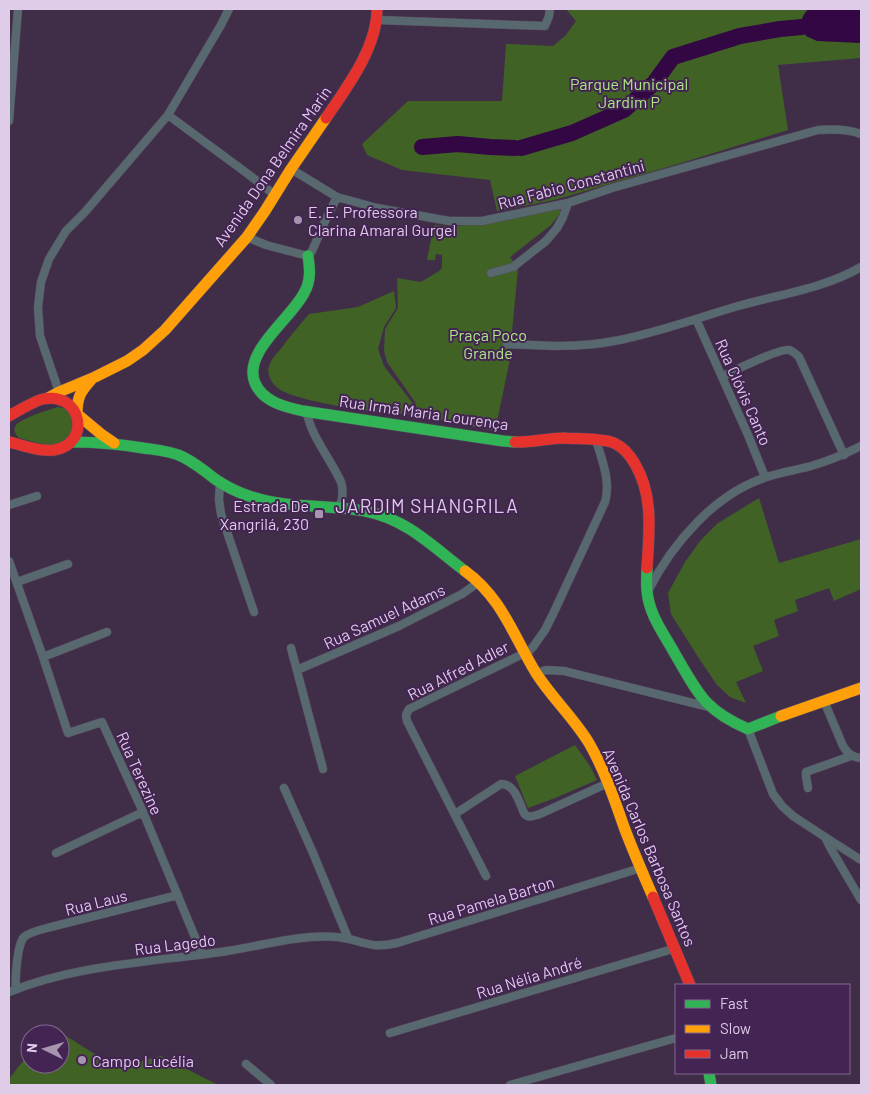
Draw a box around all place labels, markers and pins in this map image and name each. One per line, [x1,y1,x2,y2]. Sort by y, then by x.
place label: E. E. Professora Clarina Amaral Gurgel [308,202,456,239]
marker: E. E. Professora Clarina Amaral Gurgel [292,214,304,226]
place label: Estrada De Xangrilá, 230 [220,496,309,533]
marker: Estrada De Xangrilá, 230 [313,508,325,520]
place label: Campo Lucélia [92,1051,194,1070]
marker: Campo Lucélia [76,1054,88,1066]

